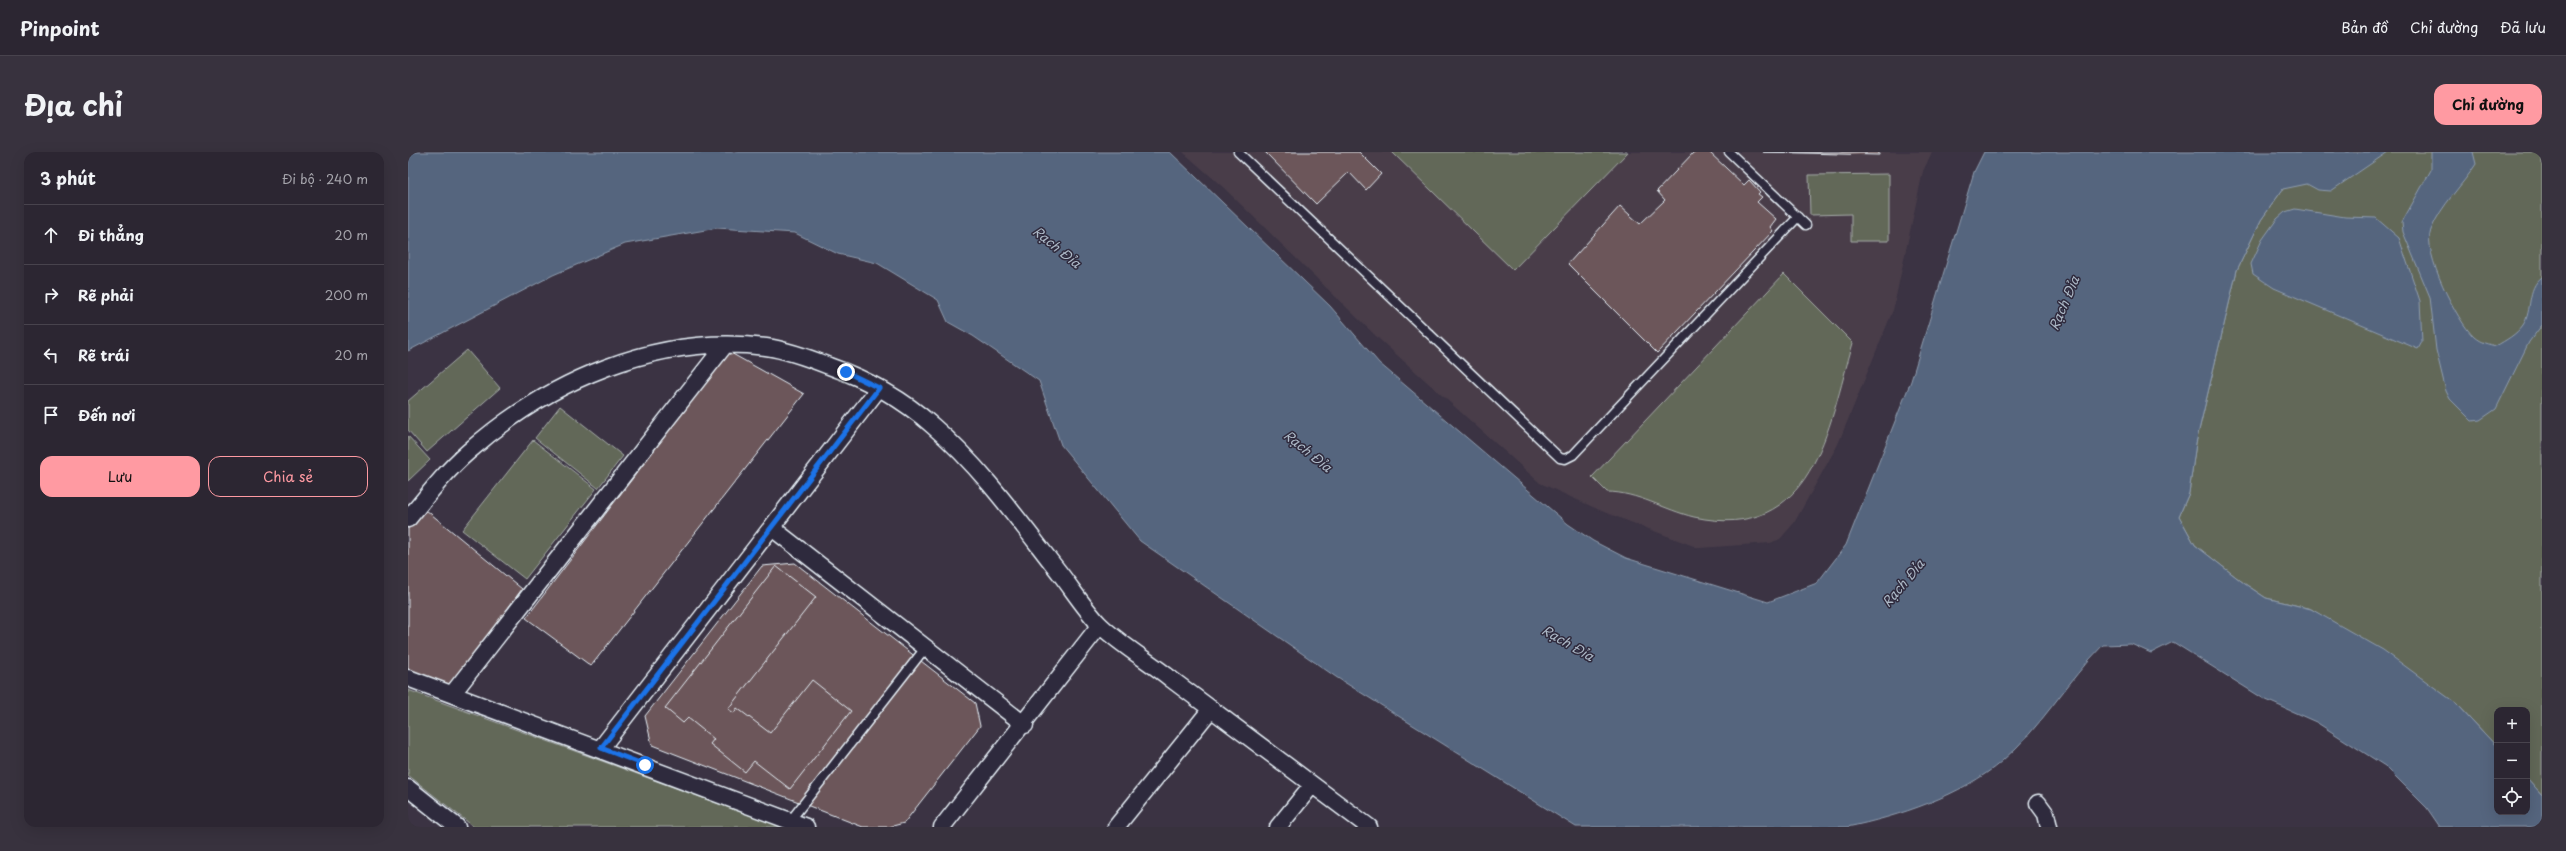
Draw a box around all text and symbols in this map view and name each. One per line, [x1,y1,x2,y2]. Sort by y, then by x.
text: Pinpoint [20,14,100,42]
text: Bản đồ [2341,17,2388,38]
text: Chỉ đường [2410,17,2478,38]
text: Đã lưu [2500,17,2546,38]
text: Địa chỉ [24,83,123,126]
button: Chỉ đường [2434,84,2542,125]
text: 3 phút [40,165,96,191]
text: Đi bộ · 240 m [282,169,368,188]
water label: Rạch Đỉa [1029,221,1086,273]
text: Đi thẳng [78,223,144,246]
icon: ahead [40,224,62,246]
text: 20 m [334,225,368,244]
water label: Rạch Đỉa [2044,272,2084,333]
text: Rẽ phải [78,283,134,306]
icon: right [40,284,62,306]
text: 200 m [325,285,368,304]
text: Rẽ trái [78,343,129,366]
icon: left [40,344,62,366]
text: 20 m [334,345,368,364]
route end [837,363,855,381]
text: Đến nơi [78,403,135,426]
icon: arrive [40,404,62,426]
water label: Rạch Đỉa [1280,425,1337,477]
button: Lưu [40,456,200,497]
button: Chia sẻ [208,456,368,497]
water label: Rạch Đỉa [1877,554,1929,611]
water label: Rạch Đỉa [1539,620,1598,666]
map controls [2494,707,2530,815]
button: + [2494,707,2530,743]
button: − [2494,743,2530,779]
route start [636,756,654,774]
button: locate [2494,779,2530,815]

